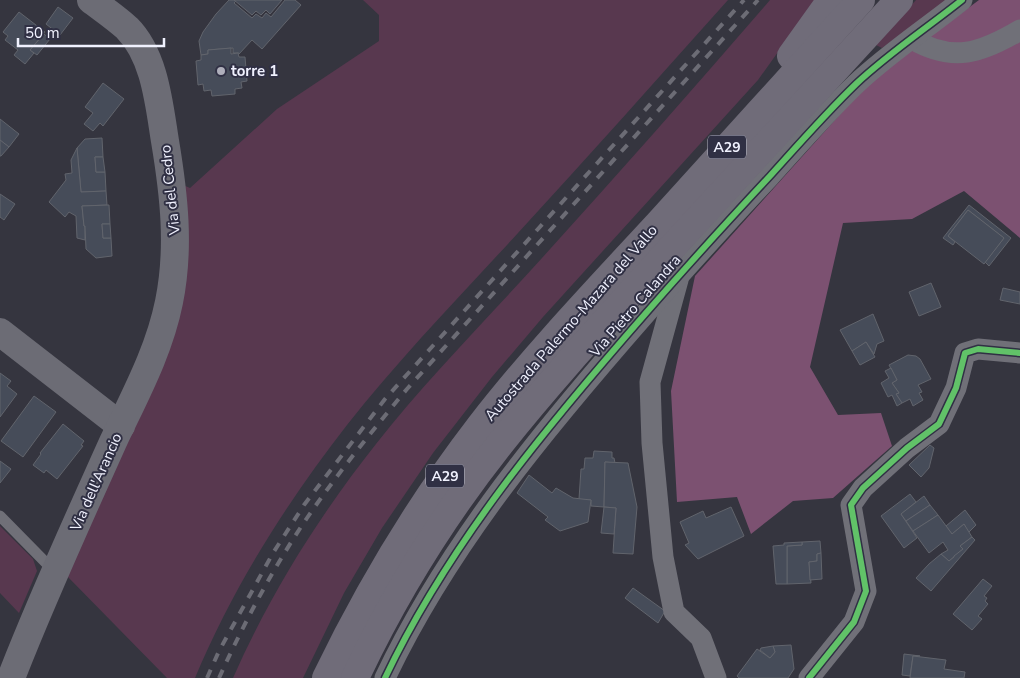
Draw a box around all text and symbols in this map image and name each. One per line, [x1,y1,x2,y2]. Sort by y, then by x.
scale bar [18,15,164,47]
text: 50 m [25,23,60,43]
place label: torre 1 [231,61,278,81]
marker: torre 1 [215,65,227,77]
road number: A29 [708,136,746,158]
street label: Via del Cedro [155,144,185,237]
street label: Autostrada Palermo-Mazara del Vallo [480,221,662,425]
street label: Via Pietro Calandra [584,250,685,362]
street label: Via dell'Arancio [65,430,127,535]
road number: A29 [426,464,464,488]

